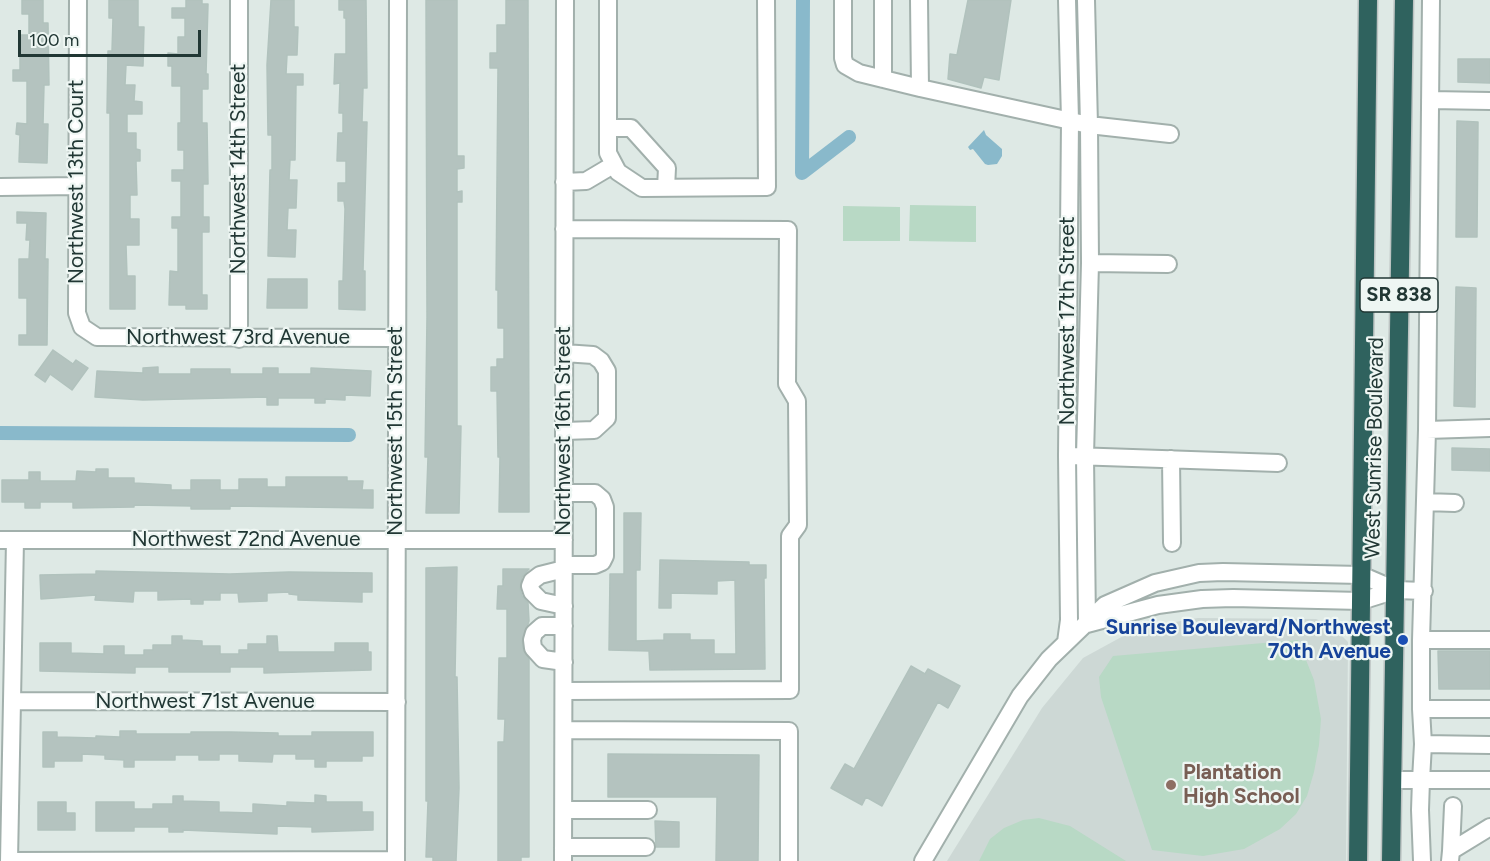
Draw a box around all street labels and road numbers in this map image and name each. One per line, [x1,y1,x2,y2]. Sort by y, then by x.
street label: Northwest 14th Street [226,64,252,274]
street label: Northwest 13th Court [64,80,90,284]
street label: Northwest 17th Street [1055,216,1081,426]
road number: SR 838 [1360,278,1438,312]
street label: Northwest 73rd Avenue [126,325,350,351]
street label: Northwest 15th Street [383,326,409,536]
street label: Northwest 16th Street [551,326,577,536]
street label: West Sunrise Boulevard [1360,337,1390,559]
street label: Northwest 72nd Avenue [132,527,360,553]
street label: Northwest 71st Avenue [95,689,315,715]

